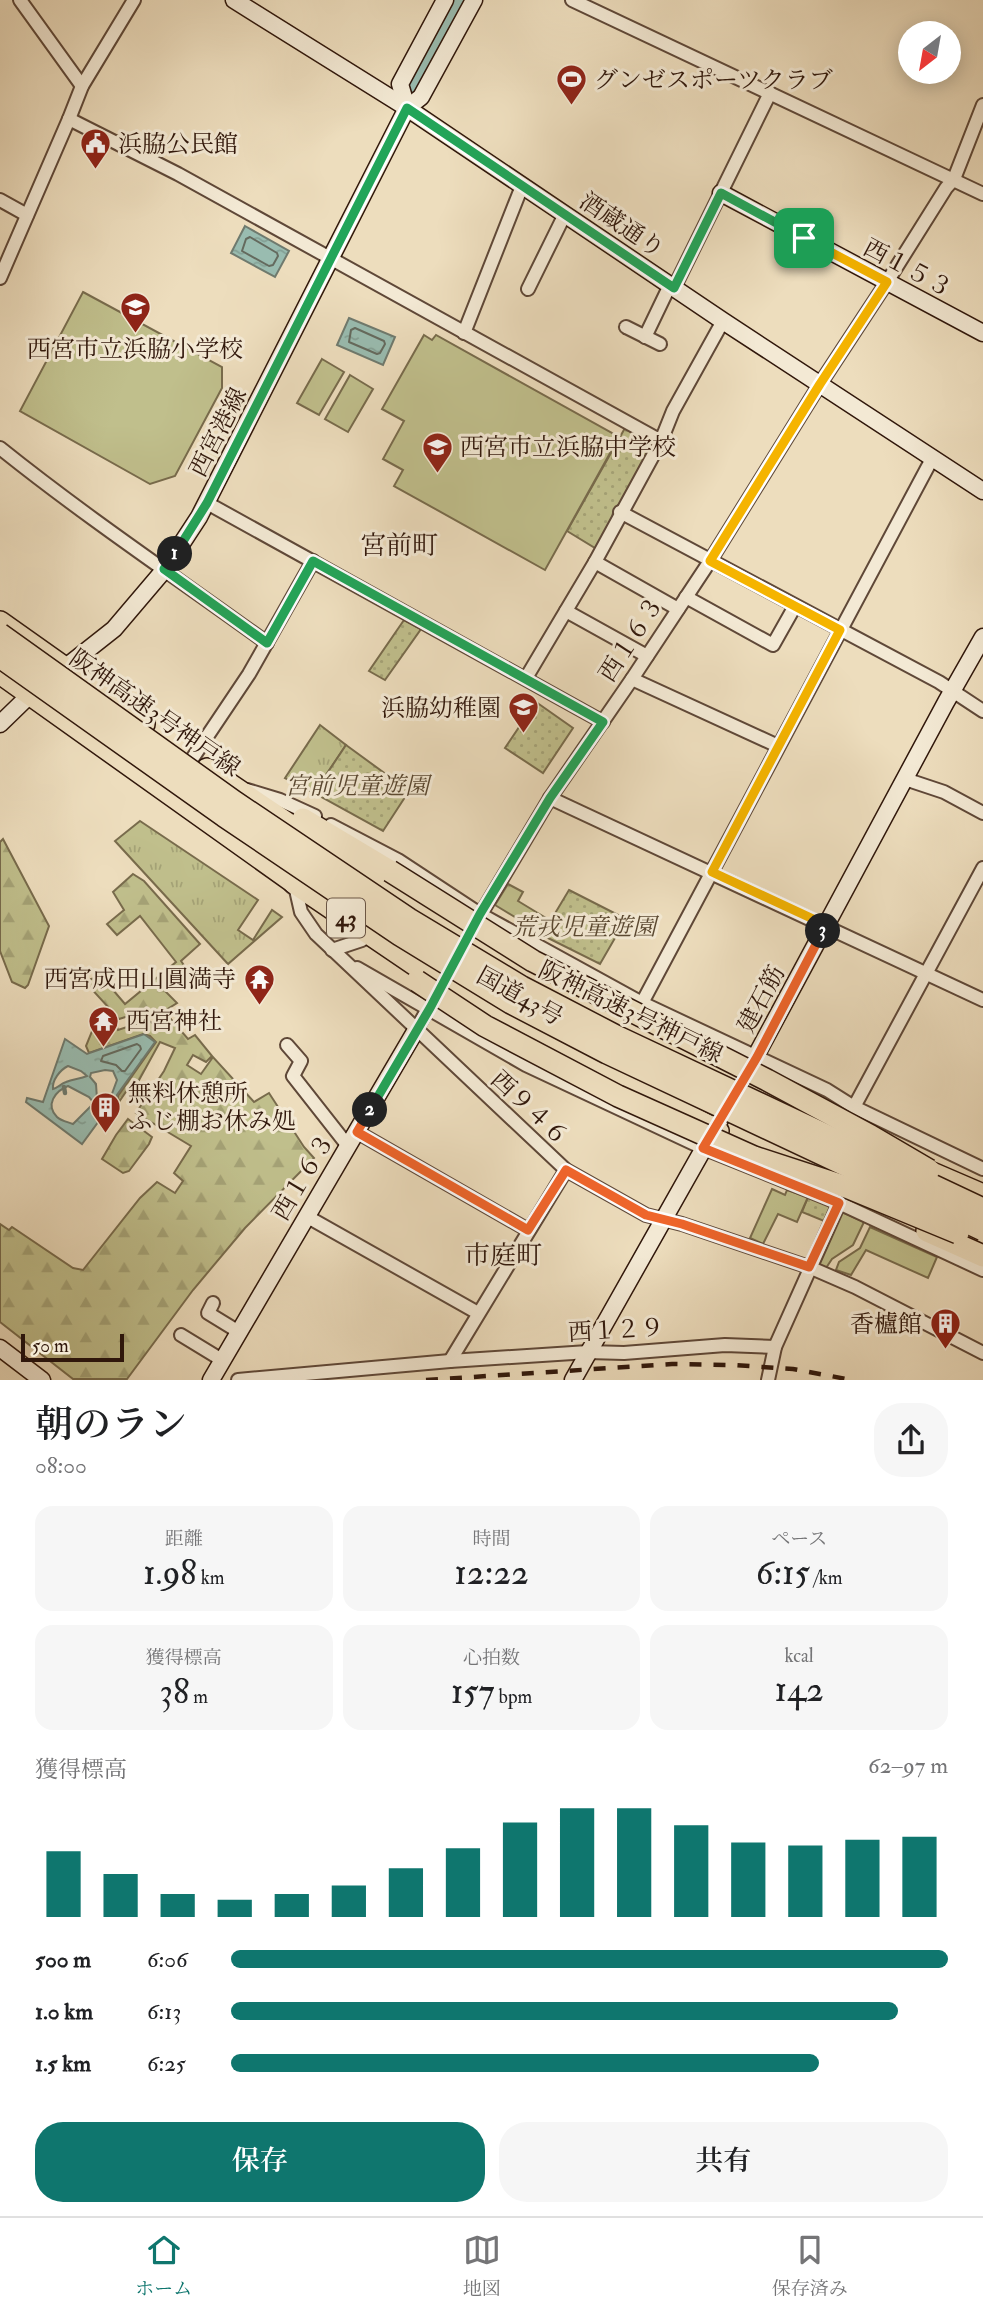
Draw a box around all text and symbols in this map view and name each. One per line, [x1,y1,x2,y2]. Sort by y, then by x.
north arrow [898,21,961,84]
map controls [898,21,961,84]
sports icon: グンゼスポーツクラブ [554,63,588,107]
place label: グンゼスポーツクラブ [594,65,833,96]
public building icon: 浜脇公民館 [78,127,112,171]
place label: 浜脇公民館 [118,129,238,160]
street label: 酒蔵通り [573,186,670,265]
pin [774,208,834,268]
icon: arrive [785,219,823,257]
street label: 西１５３ [858,232,957,305]
school or university icon: 西宮市立浜脇小学校 [118,290,152,334]
place label: 西宮市立浜脇小学校 [27,334,243,365]
street label: 西宮港線 [183,382,254,482]
school or university icon: 西宮市立浜脇中学校 [420,430,454,474]
place label: 西宮市立浜脇中学校 [460,432,676,463]
district label: 宮前町 [360,530,438,562]
pin: 1 [158,536,192,572]
text: 1 [171,541,178,565]
street label: 西１６３ [592,591,671,688]
street label: 阪神高速3号神戸線 [63,643,246,784]
school or university icon: 浜脇幼稚園 [507,691,541,735]
place label: 浜脇幼稚園 [381,693,501,724]
park label: 宮前児童遊園 [285,771,433,802]
road number: 43 [327,898,365,937]
park label: 荒戎児童遊園 [512,912,660,943]
pin: 3 [806,914,840,948]
text: 3 [819,918,826,942]
street label: 阪神高速3号神戸線 [534,954,728,1070]
street label: 国道43号 [471,960,568,1033]
street label: 建石筋 [731,960,792,1038]
temple icon: 西宮成田山圓満寺 [242,962,276,1006]
place label: 西宮成田山圓満寺 [44,964,236,995]
temple icon: 西宮神社 [86,1004,120,1048]
place label: 西宮神社 [126,1006,222,1037]
street label: 西９４６ [484,1064,575,1152]
place label: 無料休憩所 ふじ棚お休み処 [128,1078,296,1137]
building icon: 無料休憩所 ふじ棚お休み処 [88,1090,122,1134]
pin: 2 [352,1092,388,1128]
text: 2 [365,1097,374,1121]
street label: 西１６３ [265,1128,341,1226]
district label: 市庭町 [464,1240,542,1272]
building icon: 香櫨館 [928,1307,962,1351]
place label: 香櫨館 [850,1309,922,1340]
street label: 西１２９ [567,1313,665,1348]
scale bar [21,1330,124,1362]
text: 50 m [32,1334,69,1358]
text: 朝のラン [35,1401,187,1449]
button: share [874,1403,948,1477]
text: 08:00 [35,1451,87,1480]
text: 距離 [165,1527,203,1551]
text: 時間 [472,1527,511,1551]
text: ペース [771,1527,827,1551]
text: 1.98 [143,1551,197,1595]
text: 12:22 [454,1551,529,1595]
text: 6:15 [756,1551,810,1595]
text: km [197,1566,225,1590]
text: /km [810,1566,843,1590]
text: kcal [785,1644,814,1668]
text: 獲得標高 [146,1646,222,1670]
text: 心拍数 [463,1646,520,1670]
text: 142 [775,1668,824,1712]
text: 38 [160,1670,189,1714]
text: 157 [451,1670,495,1714]
text: m [189,1685,208,1709]
text: bpm [495,1685,532,1709]
text: 62–97 m [868,1751,948,1780]
text: 獲得標高 [35,1755,127,1784]
text: 500 m [35,1945,91,1974]
text: 6:06 [147,1945,188,1974]
text: 1.0 km [35,1997,93,2026]
text: 6:13 [147,1997,181,2026]
text: 1.5 km [35,2049,91,2078]
text: 6:25 [147,2049,186,2078]
button: 保存 [35,2122,485,2202]
button: 共有 [499,2122,948,2202]
tab: ホーム [135,2231,192,2301]
tab: 地図 [463,2231,501,2301]
tab: 保存済み [772,2231,848,2301]

